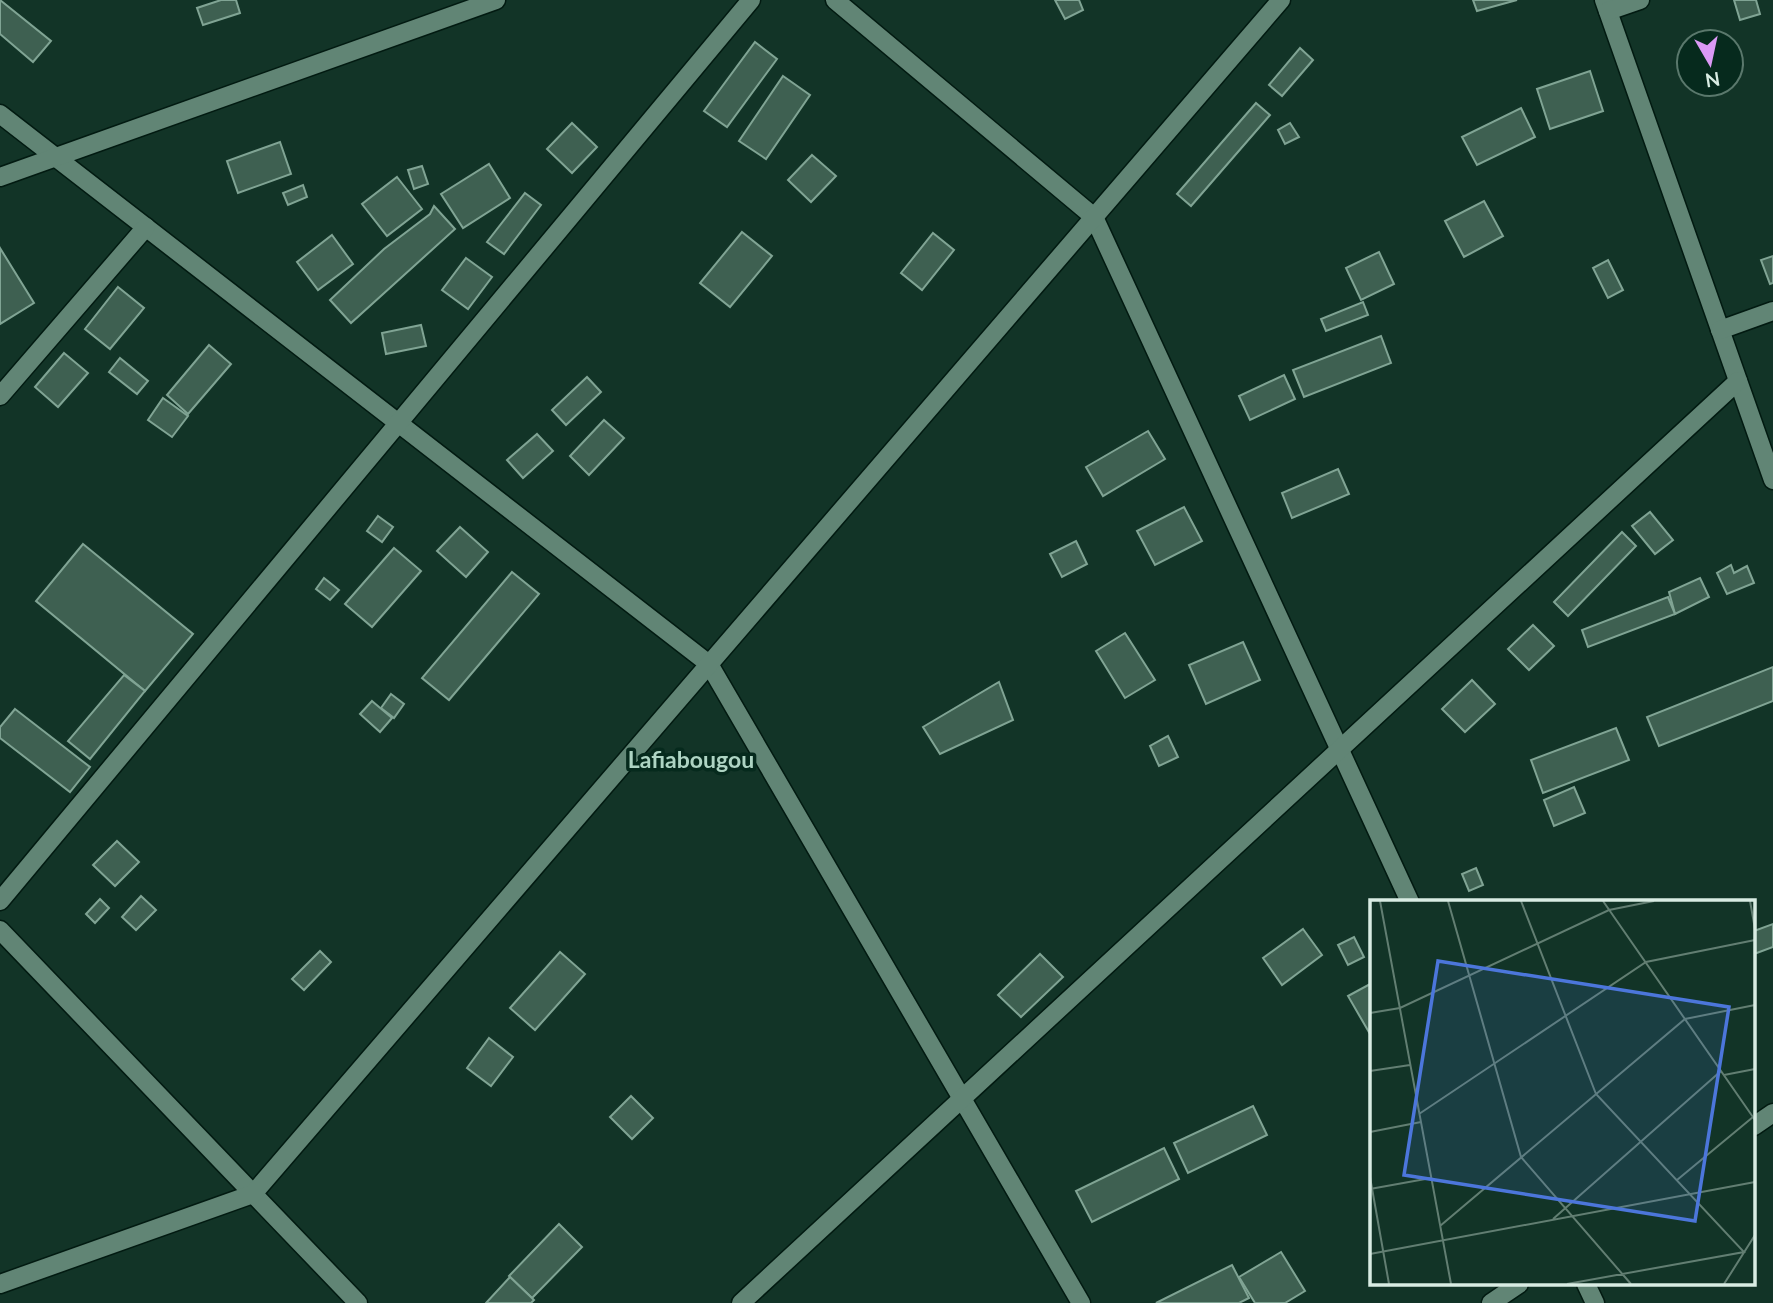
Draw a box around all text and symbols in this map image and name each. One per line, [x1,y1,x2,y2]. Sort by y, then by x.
north arrow [1675,28,1745,98]
text: N [1704,68,1722,93]
district label: Lafiabougou [628,745,754,773]
inset map [1370,900,1756,1286]

